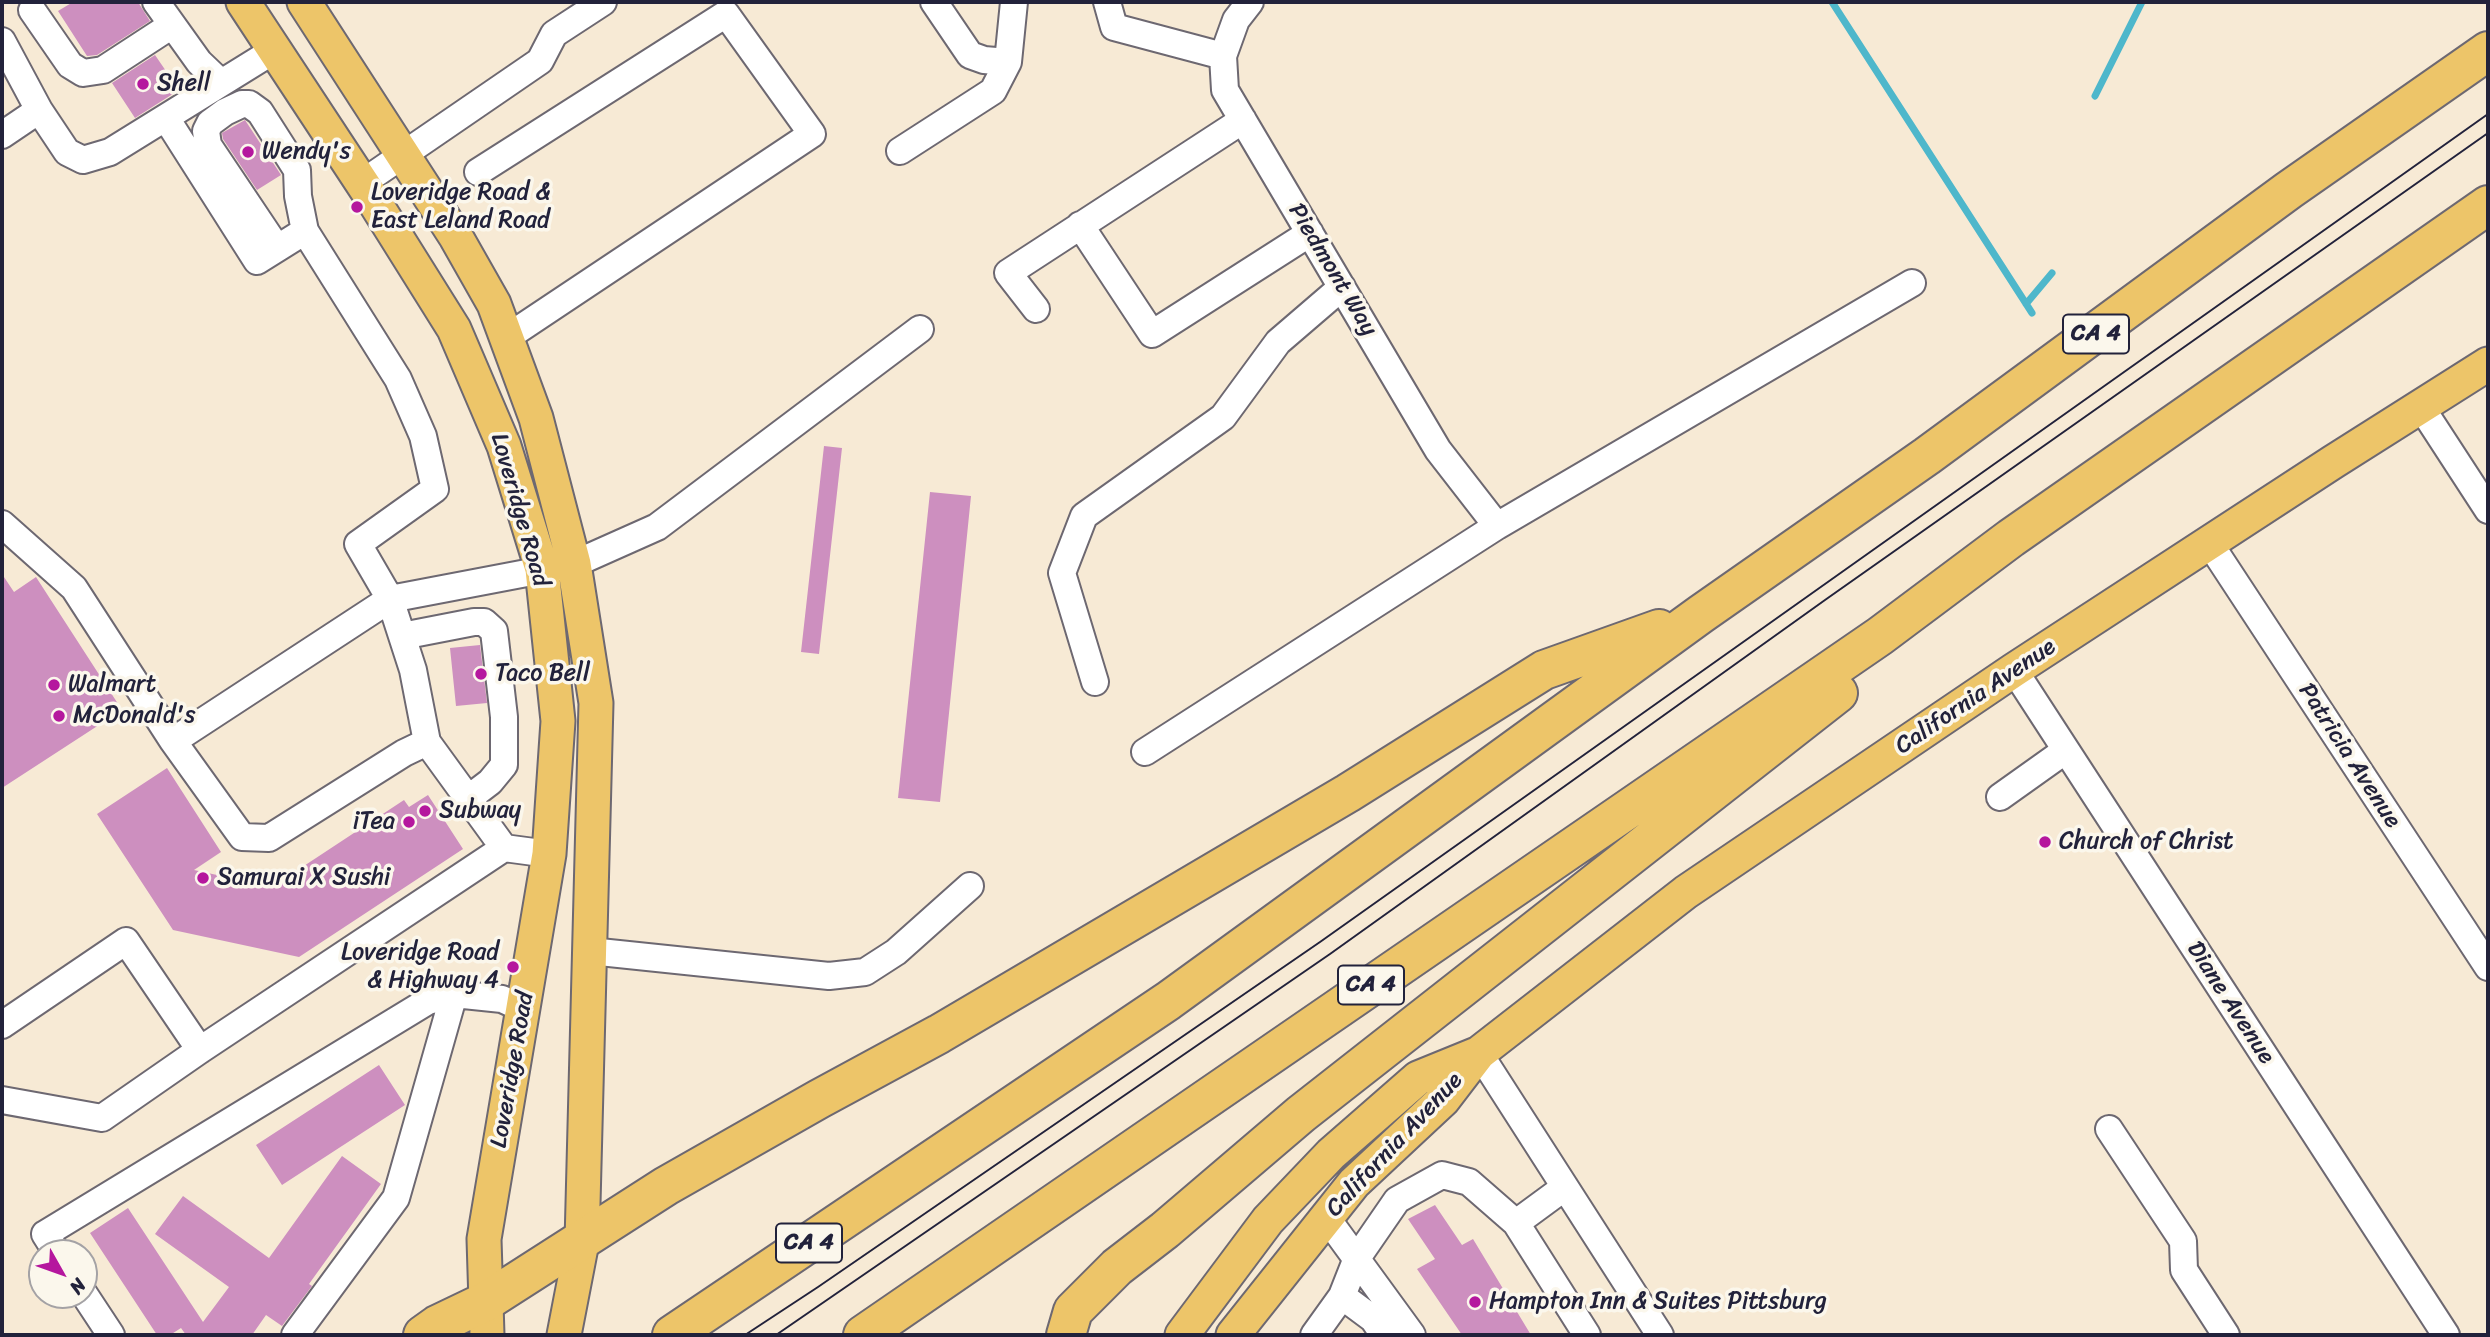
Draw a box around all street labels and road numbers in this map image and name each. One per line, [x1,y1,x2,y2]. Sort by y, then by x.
street label: Piedmont Way [1281,199,1383,341]
road number: CA 4 [2063,314,2129,354]
street label: Loveridge Road [483,430,555,590]
street label: California Avenue [1890,633,2062,761]
street label: Patricia Avenue [2291,678,2407,834]
street label: Diane Avenue [2180,936,2280,1070]
road number: CA 4 [1338,966,1404,1004]
street label: Loveridge Road [485,990,541,1150]
street label: California Avenue [1321,1067,1469,1223]
road number: CA 4 [776,1224,842,1262]

